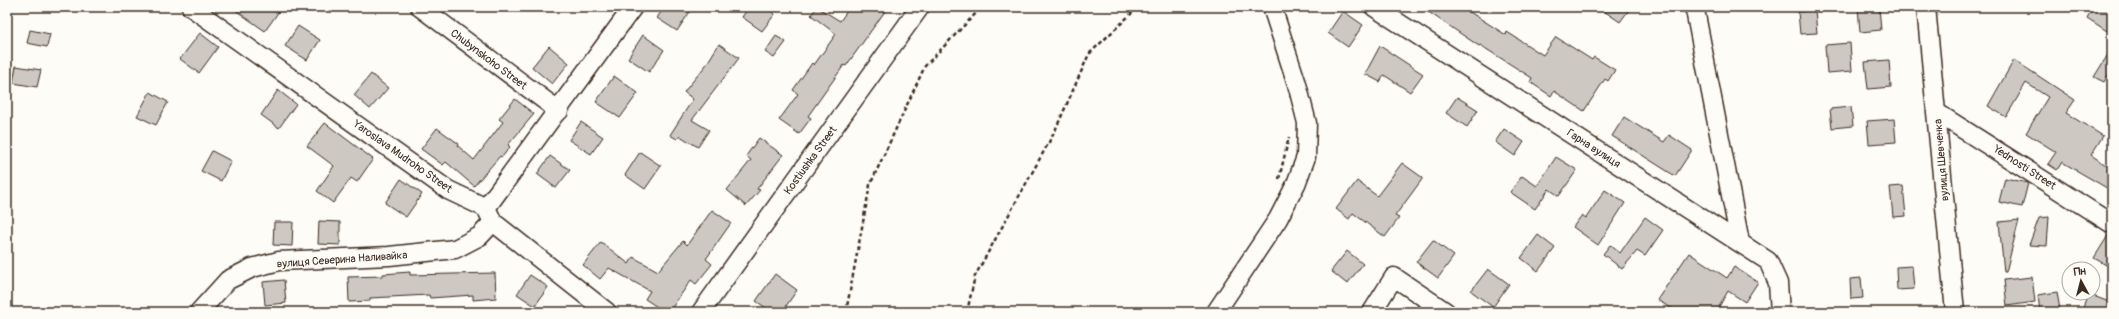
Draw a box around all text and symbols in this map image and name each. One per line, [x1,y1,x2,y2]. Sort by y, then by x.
street label: Chubynskoho Street [448,26,530,93]
street label: Yaroslava Mudroho Street [350,117,455,196]
street label: вулиця Шевченка [1931,118,1952,202]
street label: Kostiushka Street [781,123,840,197]
street label: Гарна вулиця [1564,126,1623,171]
street label: Yednosti Street [1990,142,2059,193]
street label: вулиця Северина Наливайка [276,248,408,271]
north arrow [2061,261,2101,301]
text: Пн [2073,264,2087,279]

